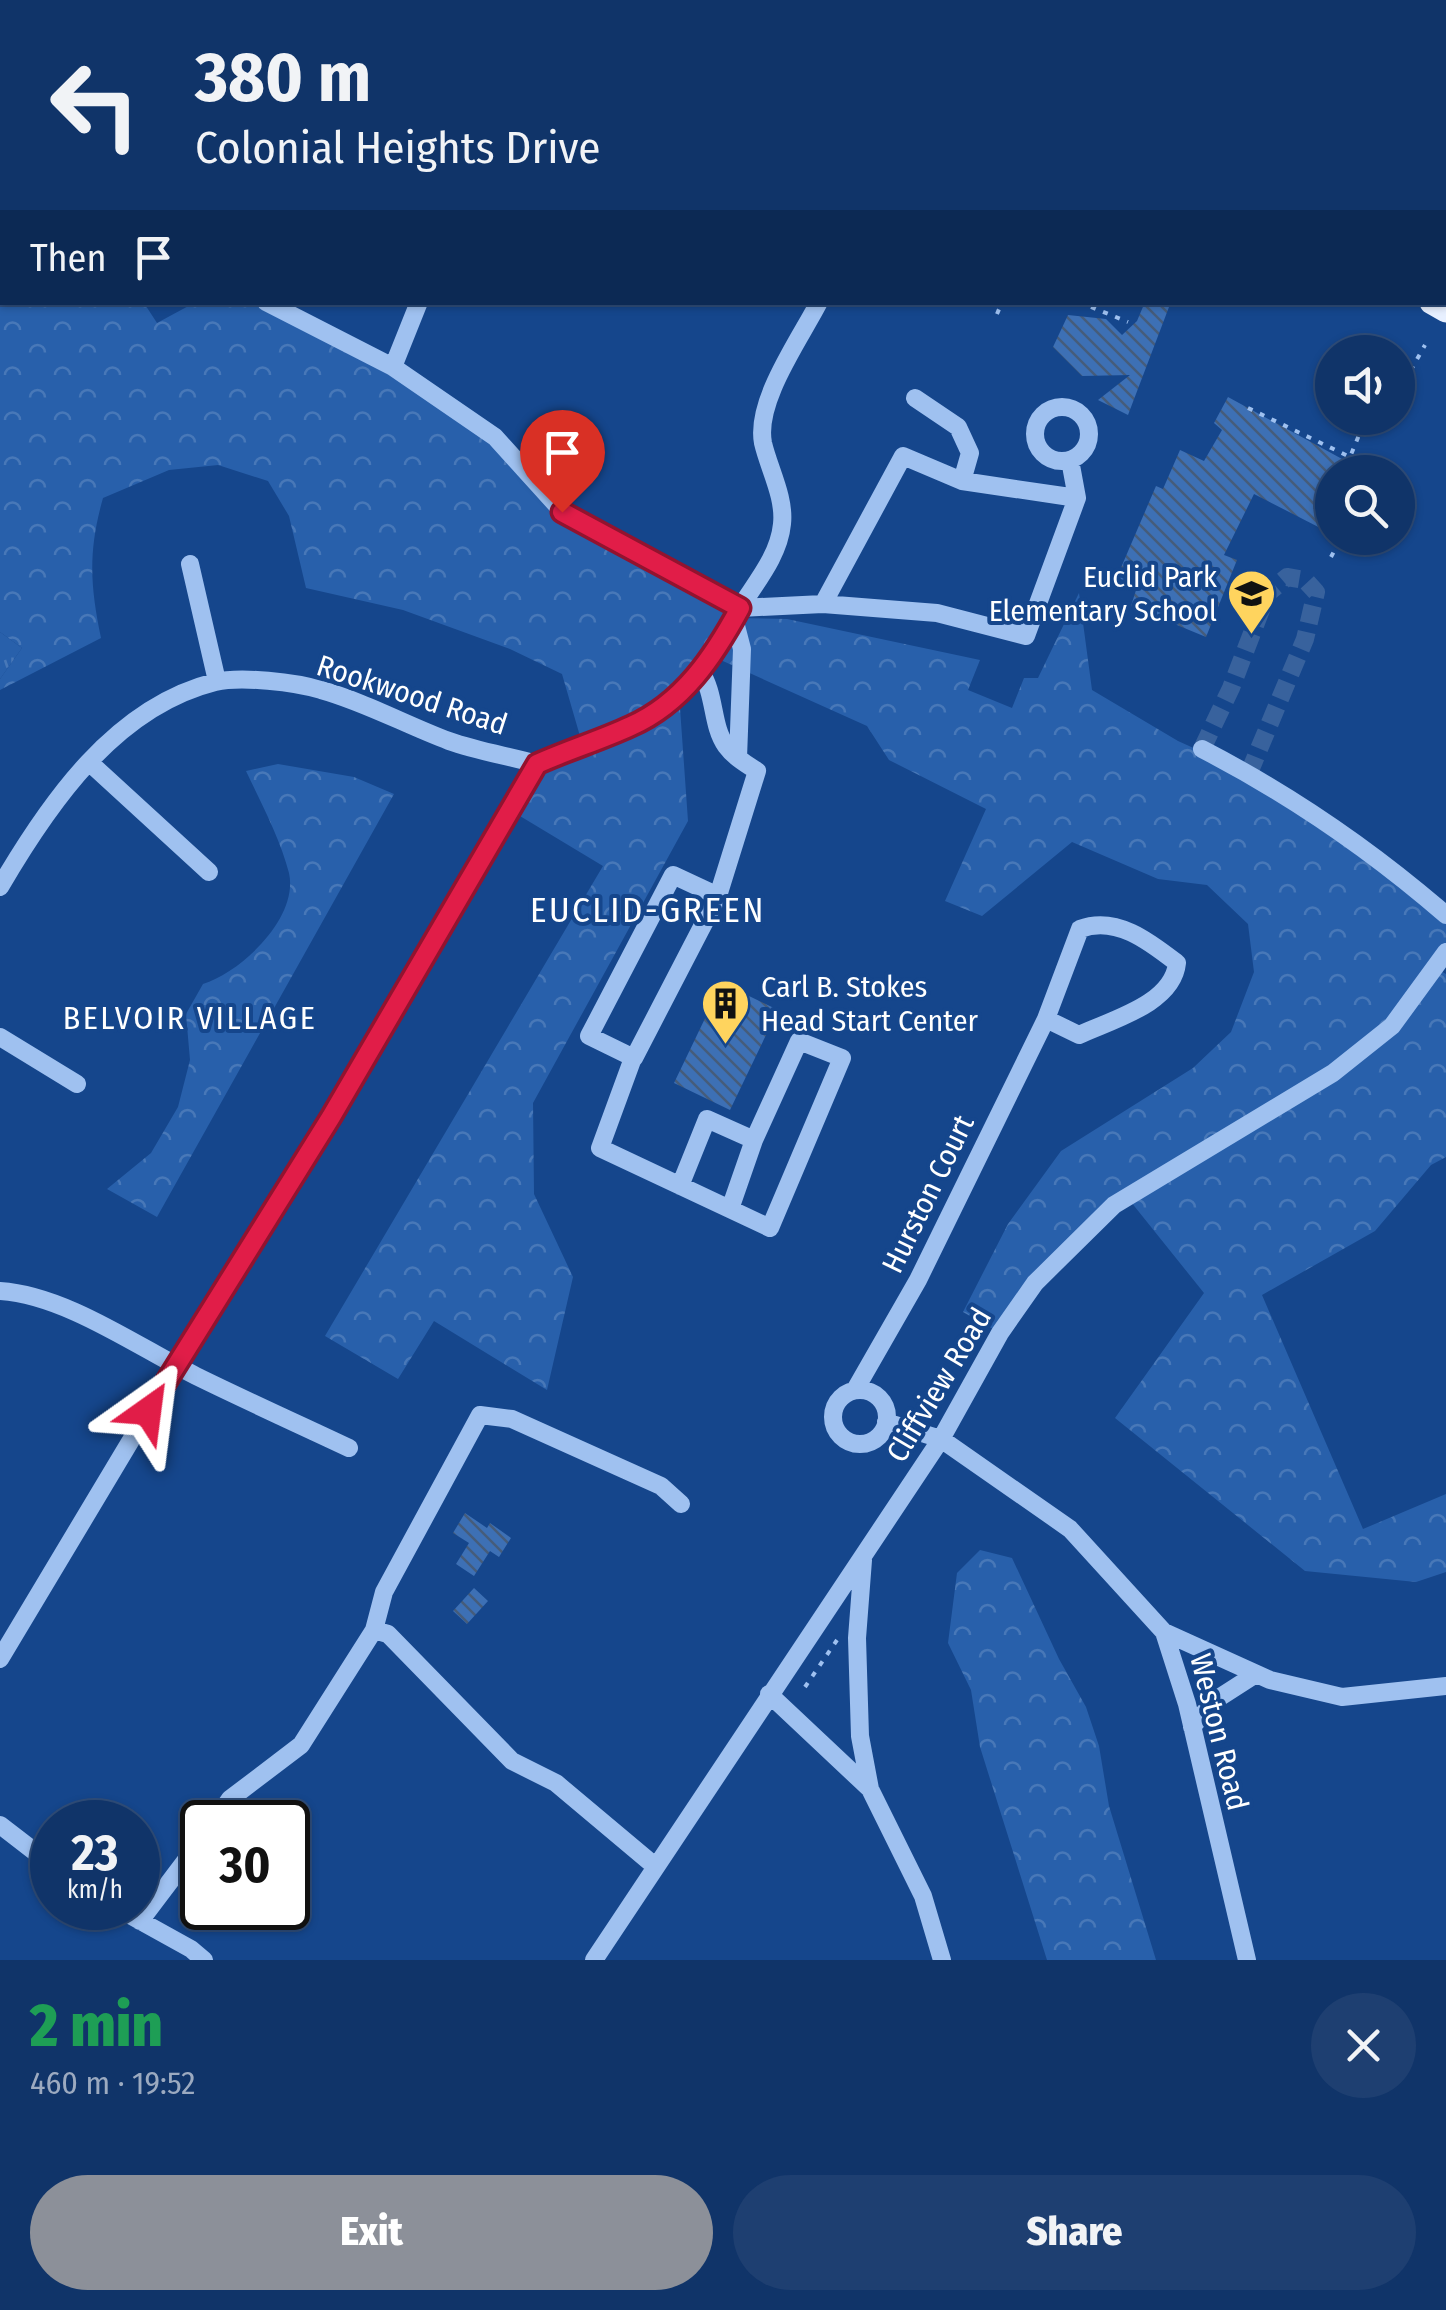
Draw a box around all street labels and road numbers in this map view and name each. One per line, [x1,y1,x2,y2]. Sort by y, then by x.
street label: Rookwood Road [312,647,512,743]
street label: Hurston Court [874,1109,982,1279]
street label: Cliffview Road [879,1301,999,1469]
street label: Weston Road [1182,1650,1256,1814]

